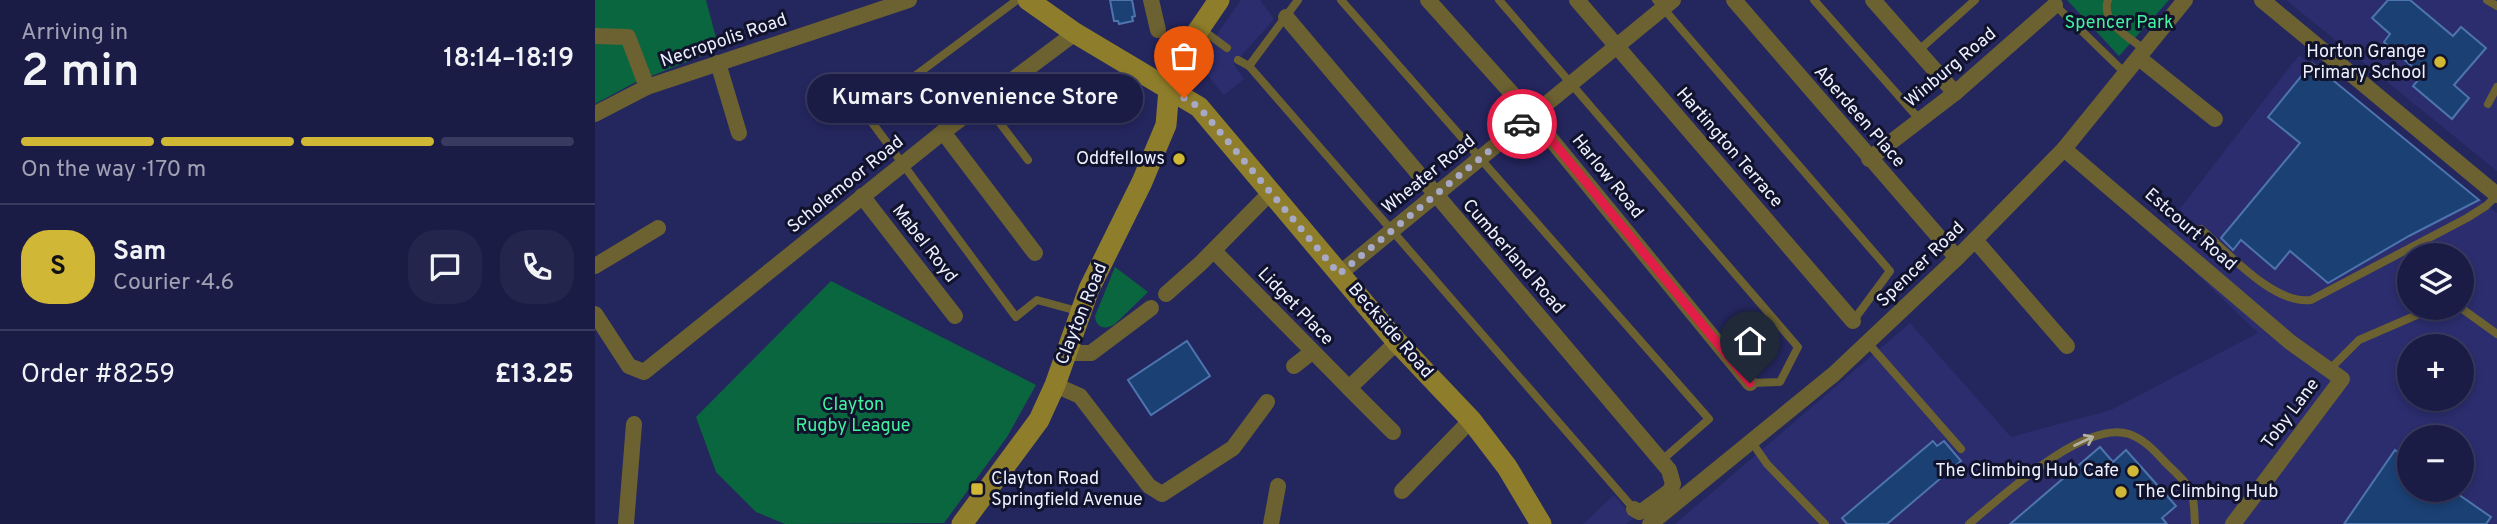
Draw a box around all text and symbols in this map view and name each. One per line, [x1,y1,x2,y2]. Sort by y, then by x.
street label: Necropolis Road [658,9,790,73]
park label: Spencer Park [2065,12,2173,35]
text: Arriving in [21,19,128,48]
street label: Winburg Road [1900,23,2002,113]
pin [1154,26,1214,98]
icon: bag [1165,37,1203,75]
place label: Horton Grange Primary School [2302,41,2426,85]
text: 18:14–18:19 [443,43,574,76]
text: 2 min [21,44,140,103]
marker: Horton Grange Primary School [2432,54,2448,70]
street label: Aberdeen Place [1808,61,1910,173]
callout: Kumars Convenience Store [806,74,1142,122]
street label: Hartington Terrace [1671,83,1787,213]
text: Kumars Convenience Store [832,84,1118,113]
courier [1487,89,1557,159]
icon: car [1503,105,1541,143]
street label: Wheater Road [1378,130,1480,220]
street label: Harlow Road [1566,130,1648,224]
street label: Scholemoor Road [783,131,909,239]
place label: Oddfellows [1076,148,1165,171]
marker: Oddfellows [1171,151,1187,167]
text: On the way · 170 m [21,156,206,185]
street label: Estcourt Road [2139,184,2241,276]
street label: Cumberland Road [1457,195,1569,319]
street label: Mabel Royd [886,200,962,288]
street label: Spencer Road [1872,217,1970,313]
button: chat [408,230,482,304]
button: phone [500,230,574,304]
text: Sam [113,236,166,269]
map controls [2397,243,2474,502]
button: layers [2397,243,2474,320]
text: S [50,251,66,284]
street label: Clayton Road [1051,260,1113,368]
street label: Lidget Place [1252,263,1338,351]
text: Courier · 4.6 [113,269,234,298]
street label: Beckside Road [1342,279,1438,383]
pin [1720,311,1780,383]
icon: home [1731,322,1769,360]
button: + [2397,334,2474,411]
text: Order #8259 [21,359,175,392]
text: £13.25 [495,359,574,392]
street label: Toby Lane [2257,374,2325,454]
park label: Clayton Rugby League [796,394,910,438]
button: − [2397,425,2474,502]
one-way arrow [2073,434,2094,447]
place label: The Climbing Hub Cafe [1935,460,2119,483]
marker: The Climbing Hub Cafe [2125,463,2141,479]
place label: Clayton Road Springfield Avenue [991,468,1143,512]
marker: Clayton Road Springfield Avenue [969,481,985,497]
place label: The Climbing Hub [2135,481,2278,504]
marker: The Climbing Hub [2113,484,2129,500]

